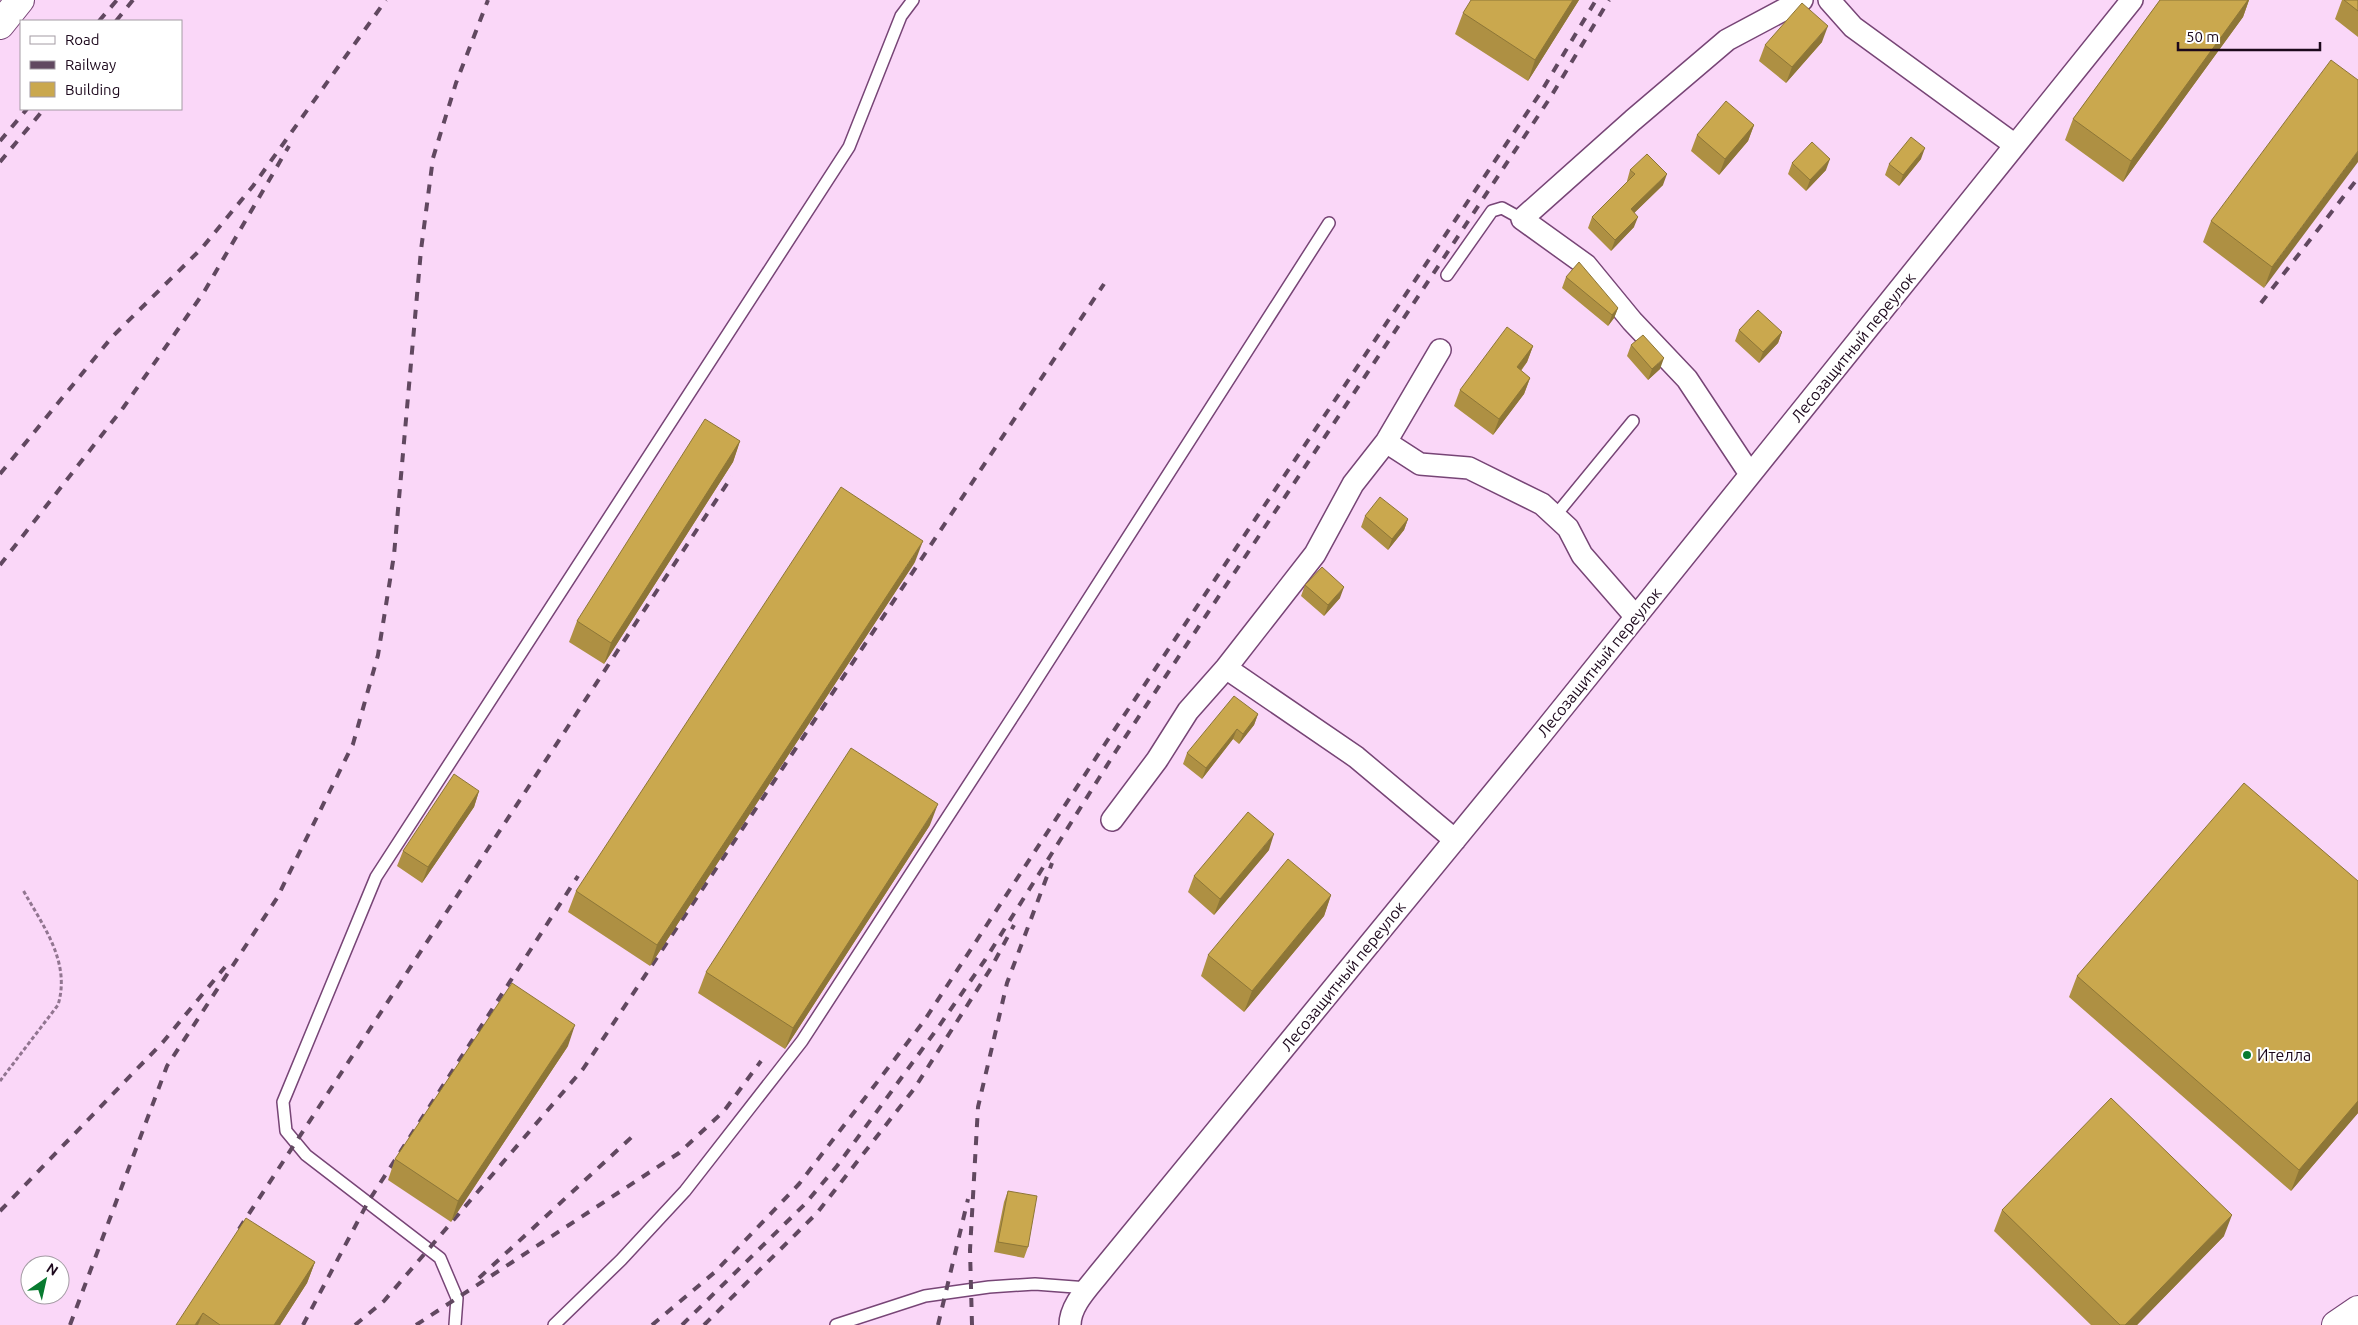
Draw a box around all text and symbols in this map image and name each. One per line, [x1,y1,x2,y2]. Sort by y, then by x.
legend [20,20,182,110]
scale bar [2178,20,2320,52]
text: 50 m [2186,28,2219,45]
text: Road [65,31,100,48]
text: Railway [65,56,116,73]
text: Building [65,81,120,98]
street label: Лесозащитный переулок [1787,269,1919,425]
street label: Лесозащитный переулок [1533,584,1665,740]
street label: Лесозащитный переулок [1277,898,1409,1054]
place label: Ителла [2257,1046,2311,1064]
marker: Ителла [2241,1049,2253,1061]
north arrow [20,1255,70,1305]
text: N [43,1260,61,1279]

